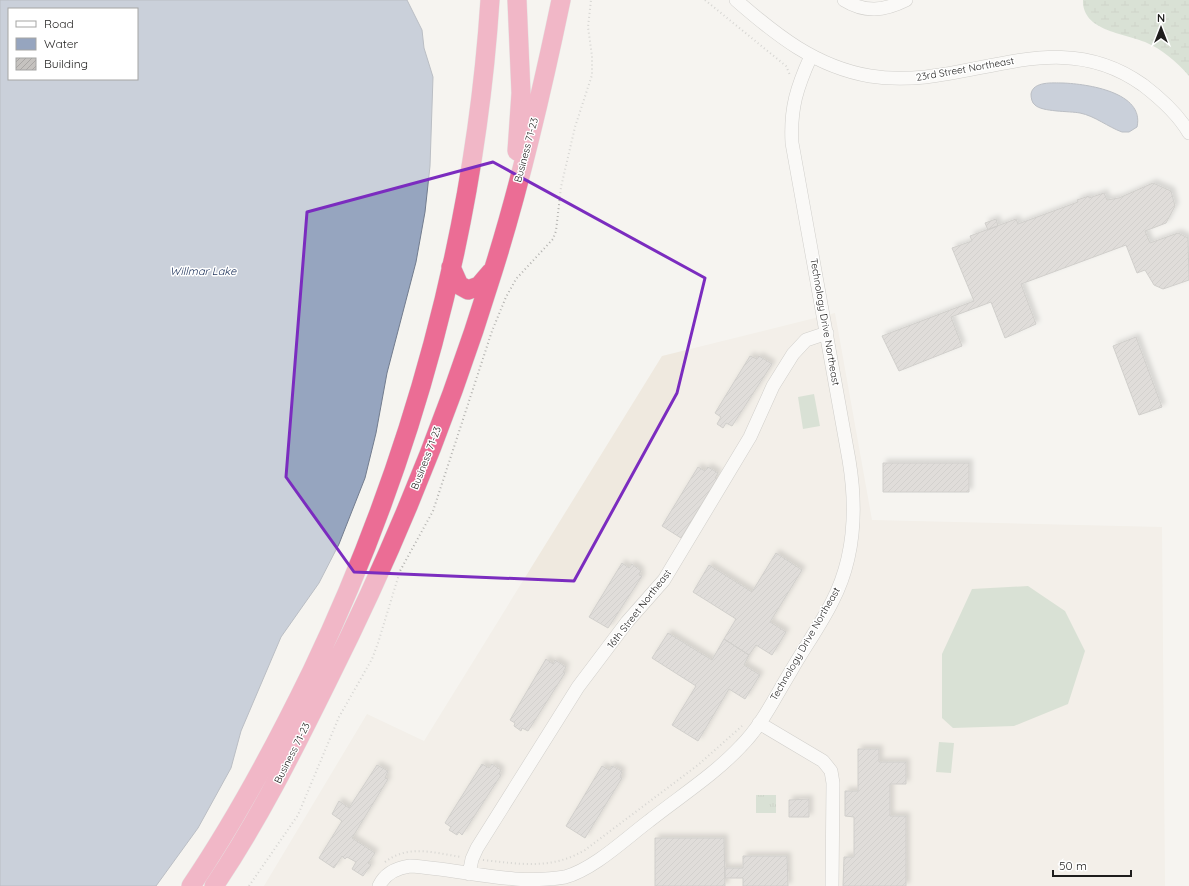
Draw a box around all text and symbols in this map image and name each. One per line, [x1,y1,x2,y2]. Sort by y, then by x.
legend [8,8,138,80]
north arrow [1141,8,1181,48]
text: N [1157,11,1165,25]
text: Road [44,16,74,31]
text: Water [44,36,79,51]
street label: 23rd Street Northeast [915,54,1016,84]
text: Building [44,56,88,71]
street label: Business 71-23 [511,116,541,184]
street label: Technology Drive Northeast [807,257,843,387]
water label: Willmar Lake [170,264,237,278]
street label: Business 71-23 [408,425,444,491]
street label: 16th Street Northeast [604,566,674,651]
street label: Technology Drive Northeast [767,584,843,703]
street label: Business 71-23 [271,720,313,786]
scale bar [1053,852,1131,878]
text: 50 m [1059,858,1087,873]

